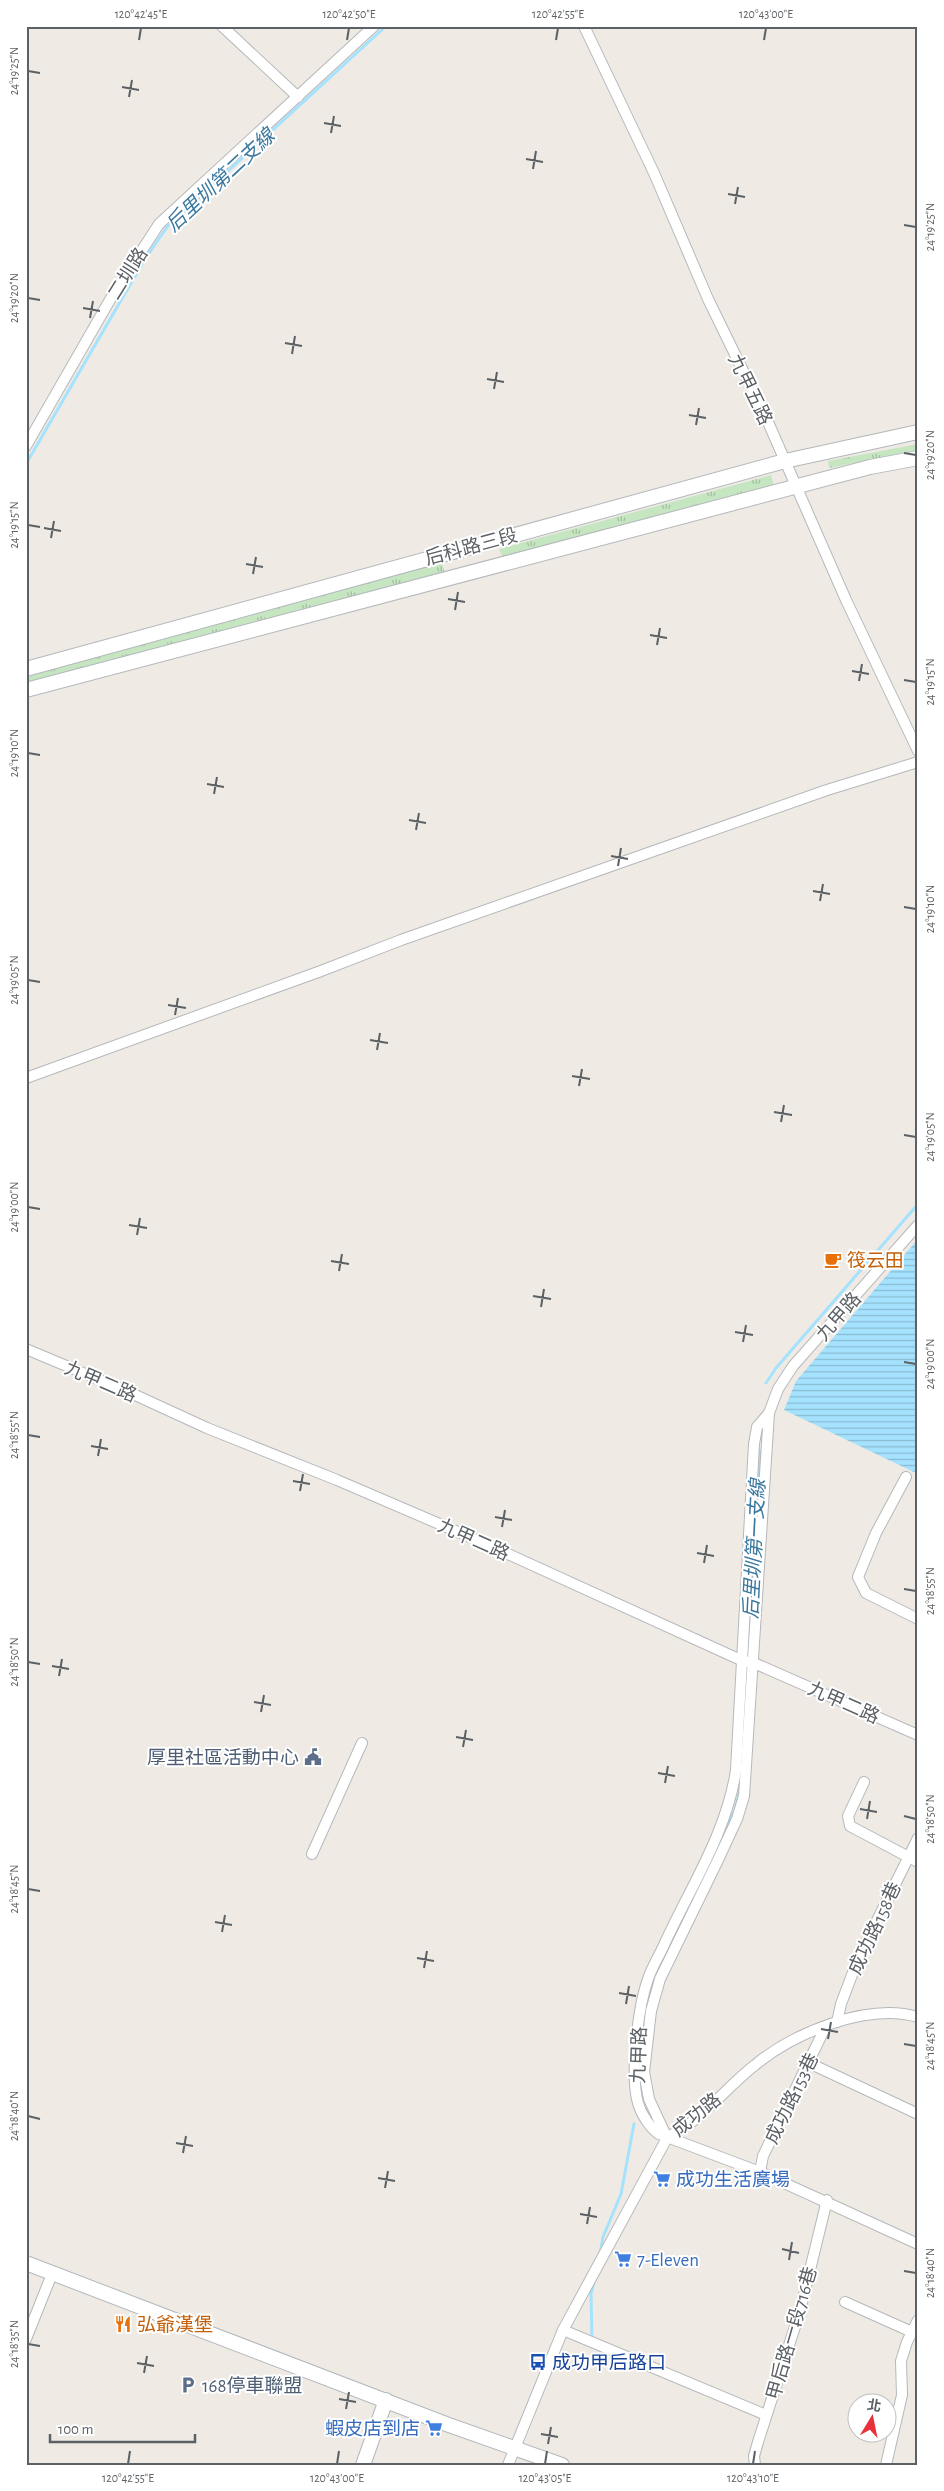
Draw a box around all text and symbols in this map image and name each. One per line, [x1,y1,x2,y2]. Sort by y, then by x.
text: 120°42'45"E [115,8,168,20]
text: 120°42'50"E [322,8,376,20]
text: 120°42'55"E [532,8,584,20]
text: 120°43'00"E [739,8,793,20]
text: 24°19'25"N [8,47,20,95]
water label: 后里圳第二支線 [162,124,280,236]
text: 24°19'25"N [924,203,936,251]
street label: 二圳路 [104,244,151,303]
text: 24°19'20"N [8,273,20,323]
street label: 九甲五路 [724,351,776,428]
text: 24°19'20"N [924,430,936,480]
text: 24°19'15"N [8,501,20,549]
street label: 后科路三段 [423,524,520,569]
text: 24°19'15"N [924,658,936,706]
text: 24°19'10"N [8,729,20,777]
text: 24°19'10"N [924,885,936,933]
text: 24°19'05"N [8,955,20,1005]
text: 24°19'05"N [924,1112,936,1162]
text: 24°19'00"N [8,1182,20,1232]
cafe icon: 筏云田 [823,1250,843,1270]
place label: 筏云田 [847,1250,904,1271]
street label: 九甲路 [813,1289,865,1345]
text: 24°19'00"N [924,1339,936,1389]
street label: 九甲二路 [62,1358,140,1406]
text: 24°18'55"N [8,1411,20,1459]
water label: 后里圳第一支線 [740,1477,769,1619]
street label: 九甲二路 [435,1515,512,1565]
text: 24°18'55"N [924,1567,936,1615]
text: 24°18'50"N [8,1637,20,1687]
street label: 九甲二路 [805,1678,882,1728]
place label: 厚里社區活動中心 [147,1747,299,1768]
public building icon: 厚里社區活動中心 [303,1747,323,1767]
text: 24°18'50"N [924,1794,936,1844]
text: 24°18'45"N [8,1865,20,1913]
street label: 成功路158巷 [844,1879,905,1978]
text: 24°18'45"N [924,2022,936,2070]
street label: 九甲路 [628,2026,650,2084]
street label: 成功路153巷 [760,2049,822,2147]
street label: 成功路 [668,2088,725,2140]
text: 24°18'40"N [8,2091,20,2141]
supermarket icon: 成功生活廣場 [652,2169,672,2189]
place label: 成功生活廣場 [676,2169,790,2190]
text: 24°18'40"N [924,2248,936,2298]
supermarket icon: 7-Eleven [613,2249,633,2269]
place label: 7-Eleven [637,2251,699,2270]
street label: 甲后路一段716巷 [762,2264,821,2402]
restaurant icon: 弘爺漢堡 [113,2314,133,2334]
place label: 弘爺漢堡 [137,2314,213,2335]
text: 24°18'35"N [8,2320,20,2368]
bus stop icon: 成功甲后路口 [528,2352,548,2372]
place label: 成功甲后路口 [552,2352,666,2373]
parking icon: 168停車聯盟 [178,2375,198,2395]
place label: 168停車聯盟 [202,2375,302,2396]
north arrow [846,2394,896,2444]
text: 北 [866,2397,882,2414]
scale bar [50,2411,195,2443]
supermarket icon: 蝦皮店到店 [424,2418,444,2438]
place label: 蝦皮店到店 [325,2419,420,2439]
text: 100 m [58,2422,93,2437]
text: 120°42'55"E [102,2472,154,2484]
text: 120°43'00"E [310,2472,364,2484]
text: 120°43'05"E [519,2472,572,2484]
text: 120°43'10"E [727,2472,779,2484]

